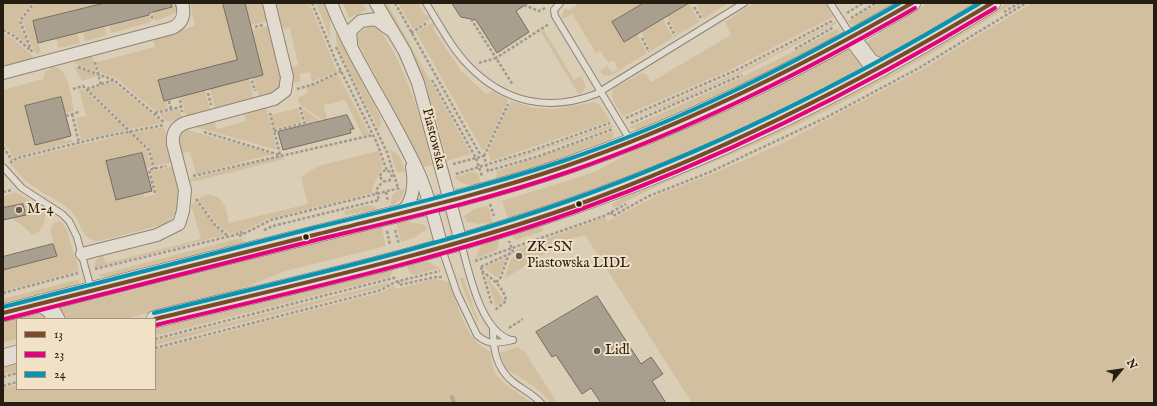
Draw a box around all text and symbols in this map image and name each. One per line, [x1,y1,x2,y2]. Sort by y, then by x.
street label: Piastowska [417,107,449,171]
unlabelled marker [574,199,584,209]
place label: M-4 [27,202,54,218]
marker: M-4 [14,205,24,215]
unlabelled marker [301,232,311,242]
place label: ZK-SN Piastowska LIDL [527,240,630,272]
marker: ZK-SN Piastowska LIDL [514,251,524,261]
legend [16,318,156,390]
text: 13 [54,327,63,342]
place label: Lidl [605,343,630,359]
marker: Lidl [592,346,602,356]
text: 23 [54,347,64,362]
north arrow [1101,350,1141,390]
text: N [1123,357,1140,372]
text: 24 [54,367,66,382]

